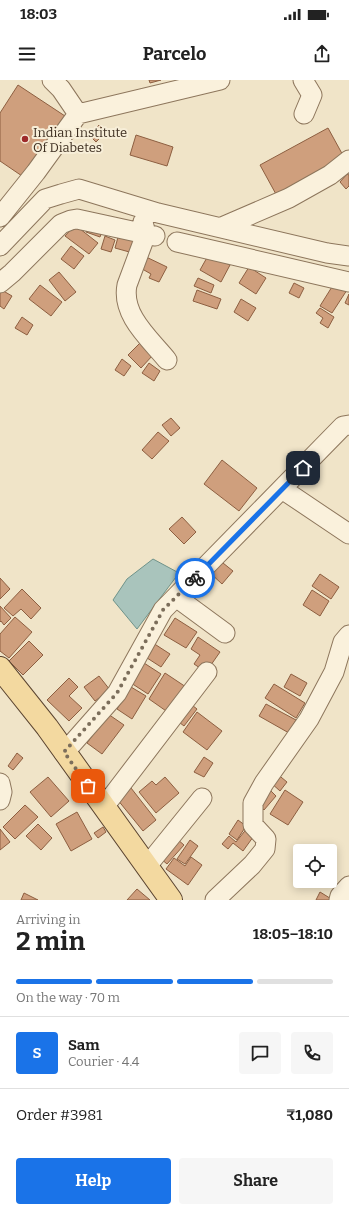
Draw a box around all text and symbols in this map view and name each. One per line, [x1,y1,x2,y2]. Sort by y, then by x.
text: 18:03 [20,5,57,23]
icon: menu [16,43,38,65]
text: Parcelo [143,43,206,65]
icon: share [311,43,333,65]
place label: Indian Institute Of Diabetes [33,125,127,155]
marker: Indian Institute Of Diabetes [20,134,30,144]
pin [286,451,320,485]
icon: home [292,457,314,479]
courier [175,558,215,598]
icon: bike [184,567,206,589]
pin [71,769,105,803]
icon: bag [77,775,99,797]
map controls [293,844,337,888]
button: locate [293,844,337,888]
text: Arriving in [16,912,81,927]
text: 18:05–18:10 [253,925,333,943]
text: 2 min [16,926,85,957]
text: On the way · 70 m [16,990,120,1005]
button: chat [239,1032,281,1074]
button: phone [291,1032,333,1074]
text: Sam [68,1036,100,1054]
text: S [32,1044,42,1062]
text: Courier · 4.4 [68,1054,139,1069]
text: Order #3981 [16,1106,102,1124]
text: ₹1,080 [286,1106,333,1124]
button: Help [16,1158,171,1204]
button: Share [179,1158,333,1204]

